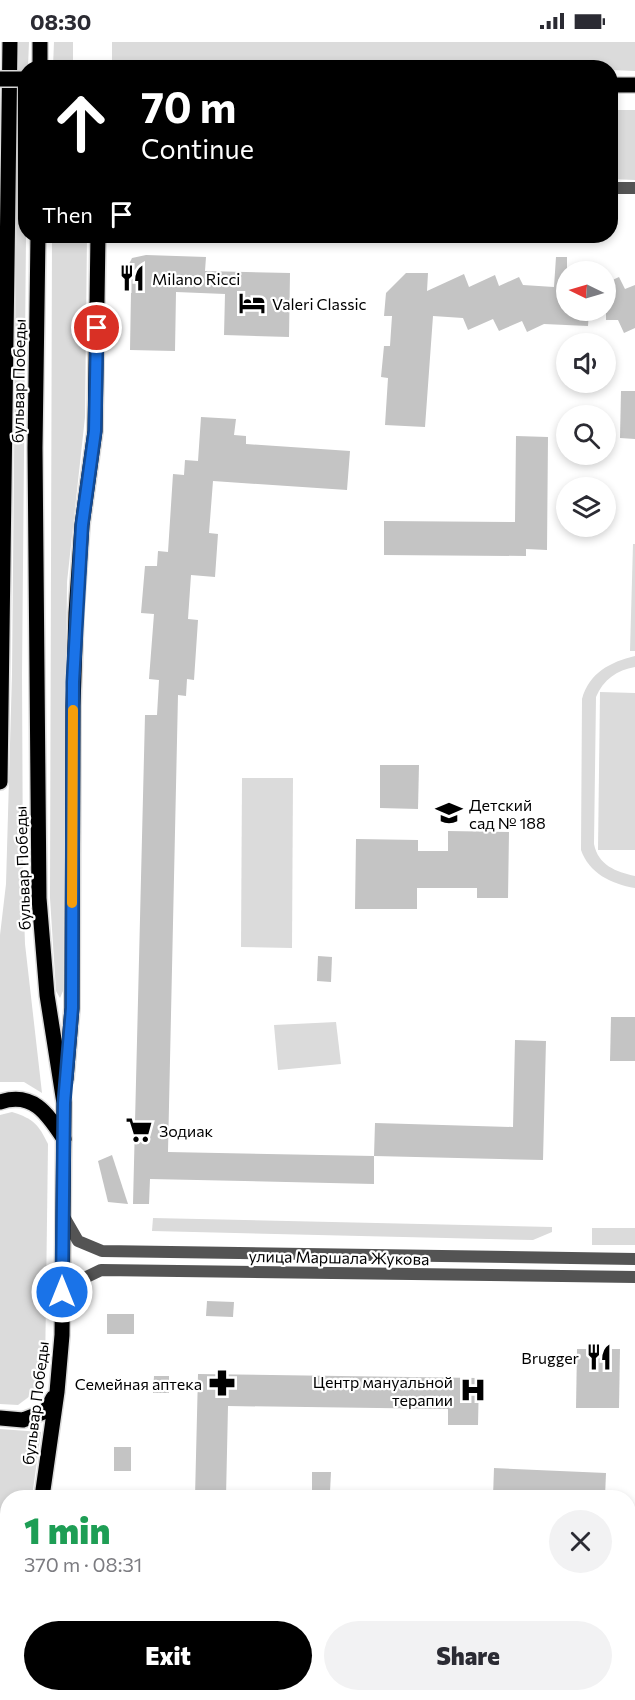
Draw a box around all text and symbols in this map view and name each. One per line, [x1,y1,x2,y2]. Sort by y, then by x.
text: 08:30 [30,8,91,35]
text: 70 m [141,80,236,132]
icon: ahead [42,84,120,162]
text: Continue [141,132,254,165]
icon: arrive [105,198,138,231]
text: Then [42,201,93,228]
north arrow [556,261,616,321]
map controls [556,261,616,537]
restaurant icon: Milano Ricci [117,263,147,293]
place label: Milano Ricci [152,269,240,288]
hotel icon: Valeri Classic [237,288,267,318]
place label: Valeri Classic [272,294,367,313]
pin [71,302,122,353]
icon: arrive [80,311,113,344]
street label: бульвар Победы [7,319,29,443]
button: sound [556,333,616,393]
button: search [556,405,616,465]
button: layers [556,477,616,537]
place label: Детский сад № 188 [469,795,546,832]
school or university icon: Детский сад № 188 [434,798,464,828]
street label: бульвар Победы [10,805,34,931]
supermarket icon: Зодиак [124,1115,154,1145]
place label: Зодиак [159,1121,213,1140]
street label: улица Маршала Жукова [249,1246,429,1268]
position arrow [30,1260,94,1324]
street label: бульвар Победы [18,1340,52,1466]
restaurant icon: Brugger [584,1342,614,1372]
place label: Brugger [521,1348,580,1367]
pharmacy icon: Семейная аптека [207,1368,237,1398]
place label: Центр мануальной терапии [313,1372,453,1409]
place label: Семейная аптека [75,1374,202,1393]
hospital icon: Центр мануальной терапии [458,1375,488,1405]
text: 1 min [24,1507,110,1551]
button: close [549,1510,612,1573]
text: 370 m · 08:31 [24,1552,142,1576]
button: Exit [24,1621,312,1690]
button: Share [324,1621,612,1690]

